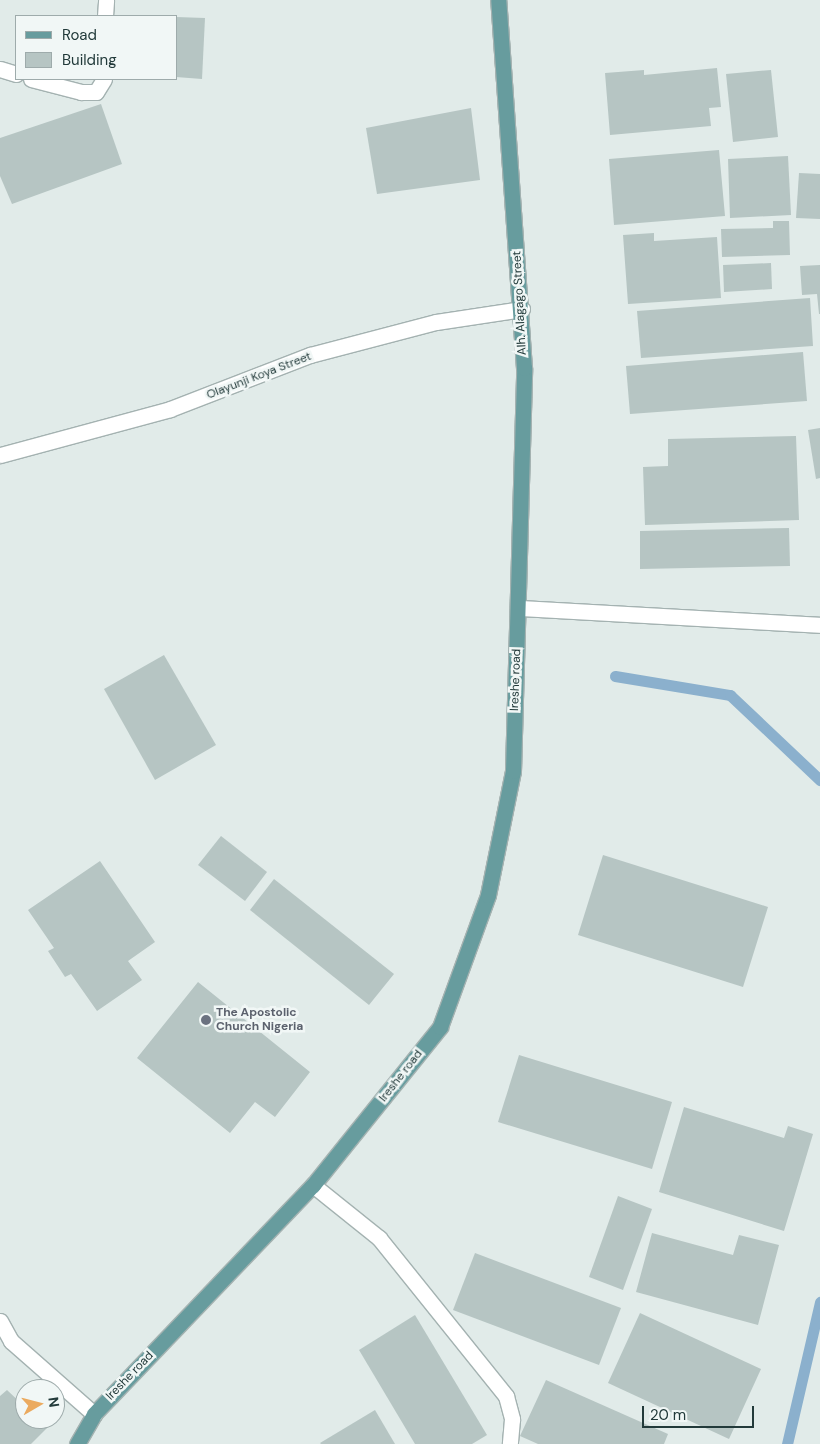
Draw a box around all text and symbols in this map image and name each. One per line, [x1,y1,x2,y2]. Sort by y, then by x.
legend [15,15,178,80]
text: Road [62,25,97,45]
text: Building [62,50,117,70]
street label: Alh. Alagago Street [510,251,530,355]
street label: Olayunji Koya Street [205,349,313,403]
street label: Ireshe road [508,649,524,711]
place label: The Apostolic Church Nigeria [216,1006,303,1034]
marker: The Apostolic Church Nigeria [200,1014,212,1026]
street label: Ireshe road [376,1047,426,1105]
street label: Ireshe road [103,1349,157,1403]
north arrow [15,1379,65,1429]
text: N [44,1396,63,1408]
scale bar [645,1396,758,1428]
text: 20 m [650,1405,686,1425]

